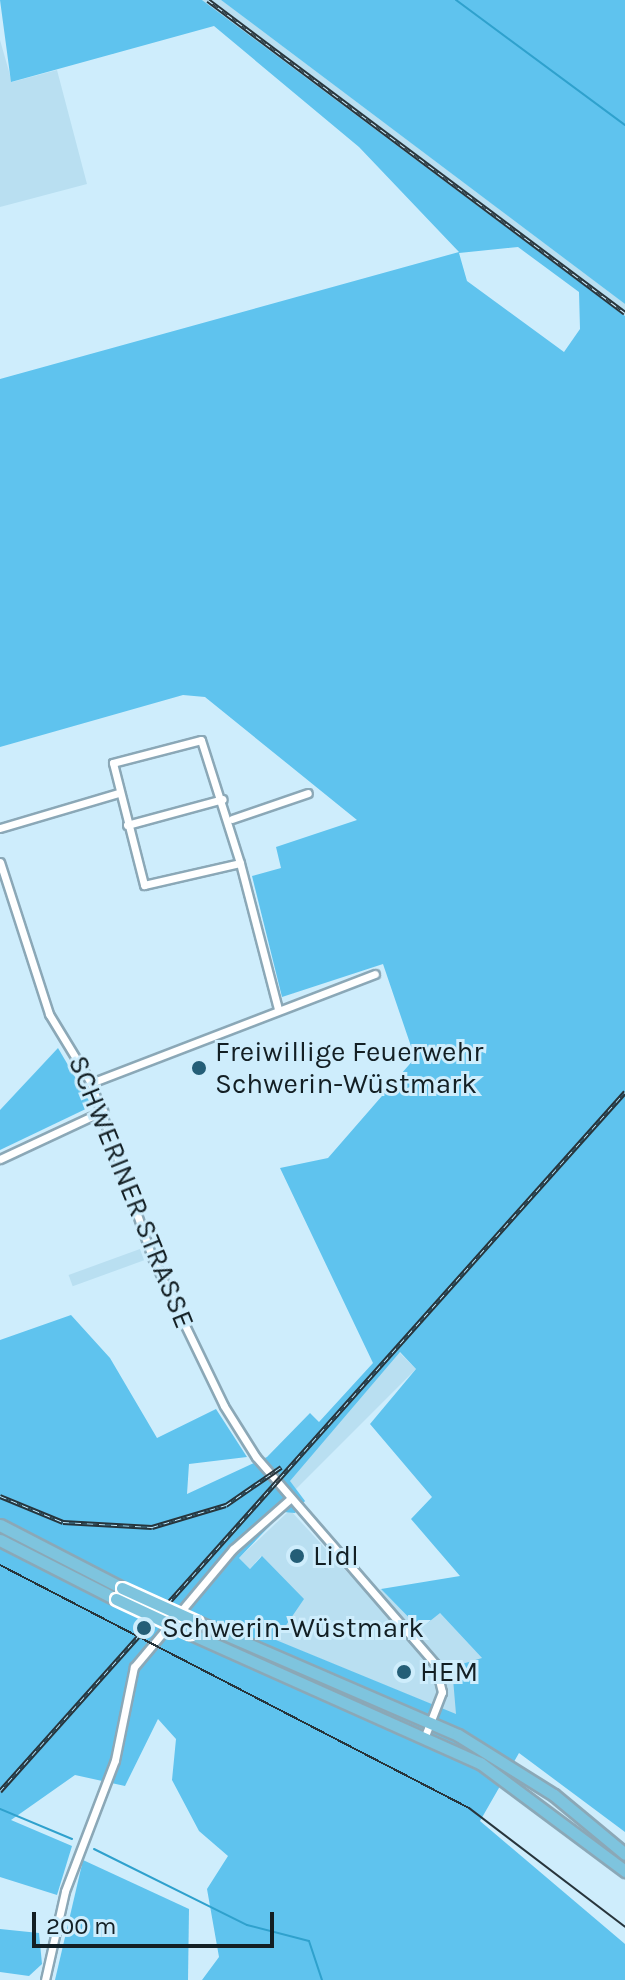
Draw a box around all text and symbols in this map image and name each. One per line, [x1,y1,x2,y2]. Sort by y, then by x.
place label: Freiwillige Feuerwehr Schwerin-Wüstmark [215,1035,483,1101]
street label: SCHWERINER STRASSE [61,1051,201,1333]
marker: Freiwillige Feuerwehr Schwerin-Wüstmark [190,1059,208,1077]
place label: Lidl [313,1539,359,1573]
marker: Lidl [288,1547,306,1565]
place label: Schwerin-Wüstmark [162,1611,424,1645]
marker: Schwerin-Wüstmark [133,1617,155,1639]
place label: HEM [420,1655,478,1689]
marker: HEM [395,1663,413,1681]
scale bar [36,1896,278,1946]
text: 200 m [46,1912,117,1940]

